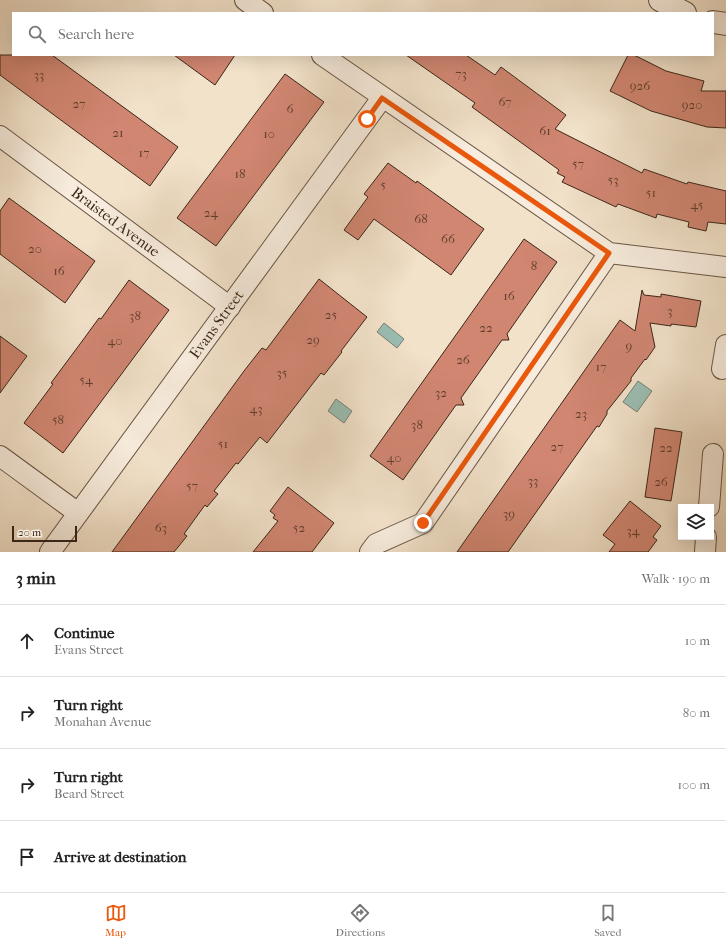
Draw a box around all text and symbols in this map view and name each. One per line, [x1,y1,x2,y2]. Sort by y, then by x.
search box [12,12,714,56]
icon: search [26,23,48,45]
text: Search here [58,25,134,43]
house number: 73 [455,66,467,81]
house number: 33 [34,67,44,82]
house number: 926 [630,78,651,93]
house number: 67 [498,94,512,109]
house number: 27 [73,96,85,111]
house number: 920 [682,97,702,112]
house number: 6 [286,101,294,116]
route start [358,110,376,128]
house number: 61 [539,123,551,138]
house number: 21 [112,125,124,140]
house number: 10 [263,126,275,141]
house number: 17 [139,145,149,160]
house number: 57 [572,156,584,171]
house number: 18 [234,166,246,181]
house number: 53 [608,172,618,187]
house number: 5 [380,177,386,192]
street label: Braisted Avenue [68,183,164,261]
house number: 51 [646,185,656,200]
house number: 45 [691,197,704,212]
house number: 24 [204,205,219,220]
house number: 68 [414,211,428,226]
house number: 66 [441,231,456,246]
house number: 20 [28,241,42,256]
house number: 8 [531,258,537,273]
house number: 16 [53,263,66,278]
street label: Evans Street [185,286,248,362]
house number: 16 [503,288,516,303]
house number: 3 [667,303,673,318]
house number: 25 [325,307,338,322]
house number: 38 [129,308,141,323]
house number: 22 [479,320,493,335]
house number: 29 [306,332,320,347]
house number: 40 [108,333,122,348]
house number: 9 [626,338,633,353]
house number: 26 [456,352,471,367]
house number: 17 [596,359,606,374]
house number: 35 [277,365,288,380]
house number: 54 [79,372,93,387]
house number: 32 [435,385,447,400]
house number: 43 [249,401,263,416]
house number: 23 [575,406,587,421]
house number: 58 [52,412,64,427]
house number: 38 [411,417,423,432]
house number: 51 [218,436,228,451]
house number: 27 [551,439,563,454]
house number: 22 [659,440,673,455]
house number: 40 [387,450,401,465]
house number: 33 [528,473,538,488]
house number: 26 [654,474,669,489]
house number: 57 [186,478,198,493]
map controls [678,504,714,540]
button: layers [678,504,714,540]
house number: 39 [503,506,515,521]
route end [414,514,432,532]
house number: 63 [155,520,167,535]
house number: 52 [293,520,305,535]
house number: 34 [626,523,640,538]
scale bar [12,524,77,543]
text: 20 m [18,526,41,539]
text: 3 min [16,568,56,588]
text: Walk · 190 m [641,571,710,586]
text: Continue [54,624,114,642]
icon: ahead [16,630,38,652]
text: 10 m [685,633,710,648]
text: Evans Street [54,642,124,657]
text: Turn right [54,696,123,714]
icon: right [16,702,38,724]
text: 80 m [683,705,710,720]
text: Monahan Avenue [54,714,151,729]
text: Turn right [54,768,123,786]
icon: right [16,774,38,796]
text: 100 m [677,777,710,792]
text: Beard Street [54,786,124,801]
icon: arrive [16,846,38,868]
text: Arrive at destination [54,848,186,866]
tab: Map [105,902,127,939]
tab: Directions [336,902,385,939]
tab: Saved [594,902,621,939]

